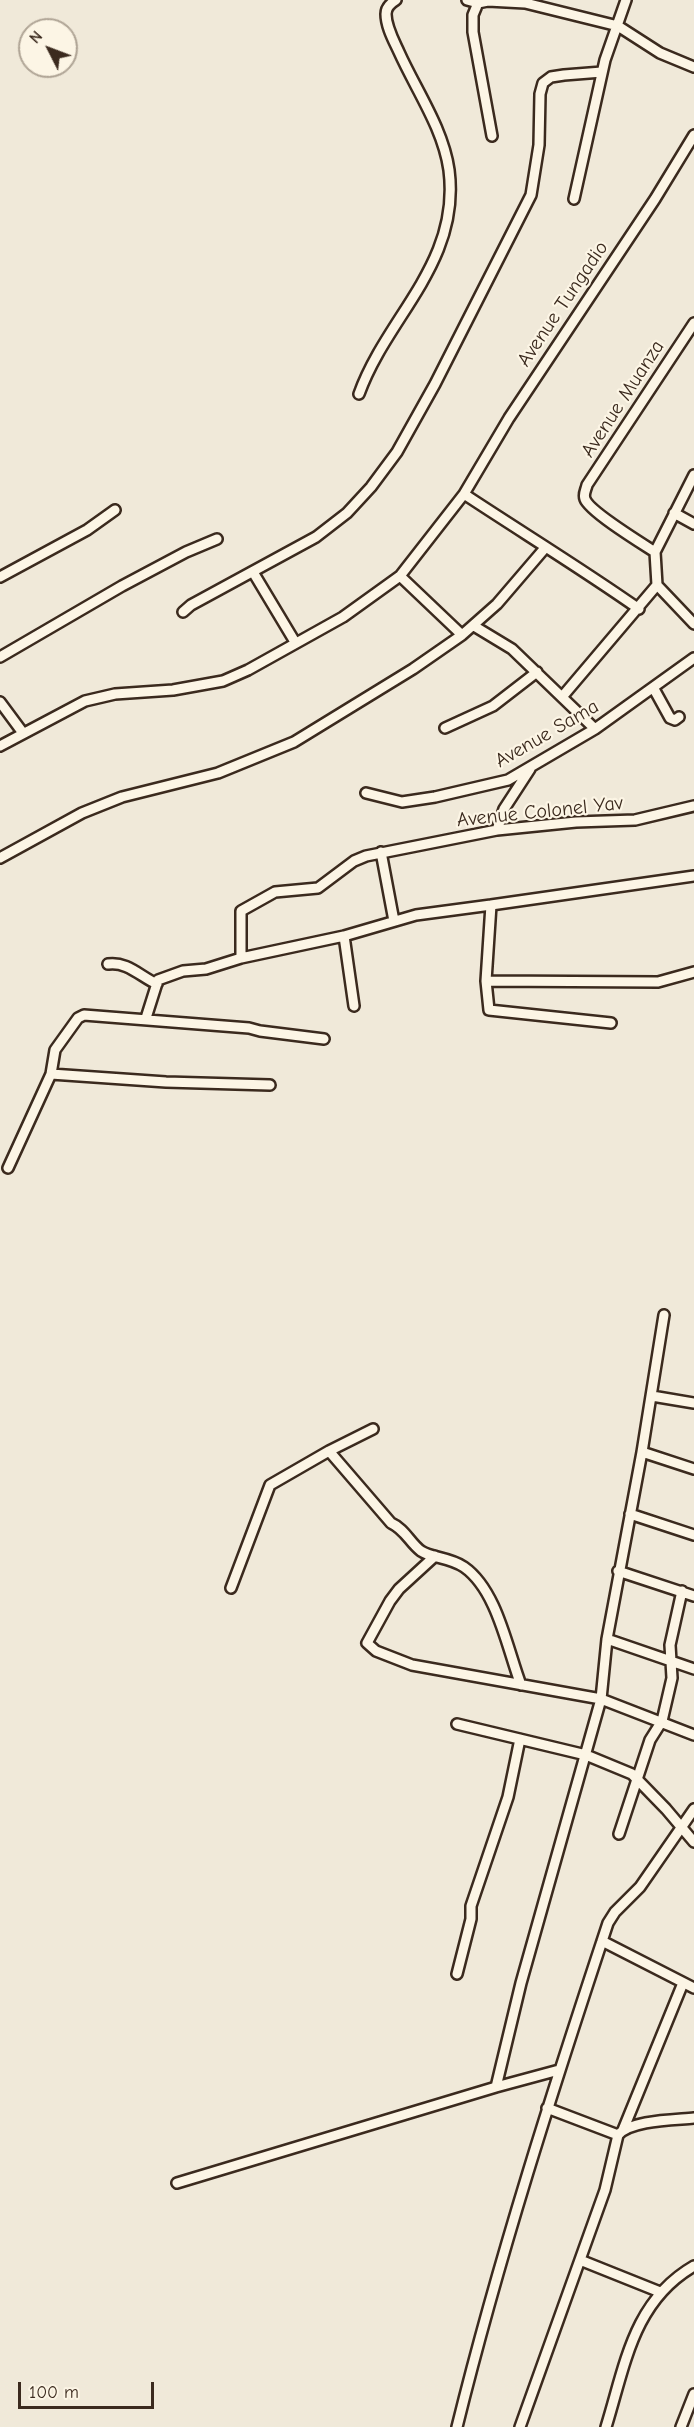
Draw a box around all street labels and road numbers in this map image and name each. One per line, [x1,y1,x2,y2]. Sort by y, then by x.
street label: Avenue Tungadio [512,237,614,371]
street label: Avenue Muanza [576,336,670,462]
street label: Avenue Sama [491,695,603,773]
street label: Avenue Colonel Yav [456,791,624,833]

